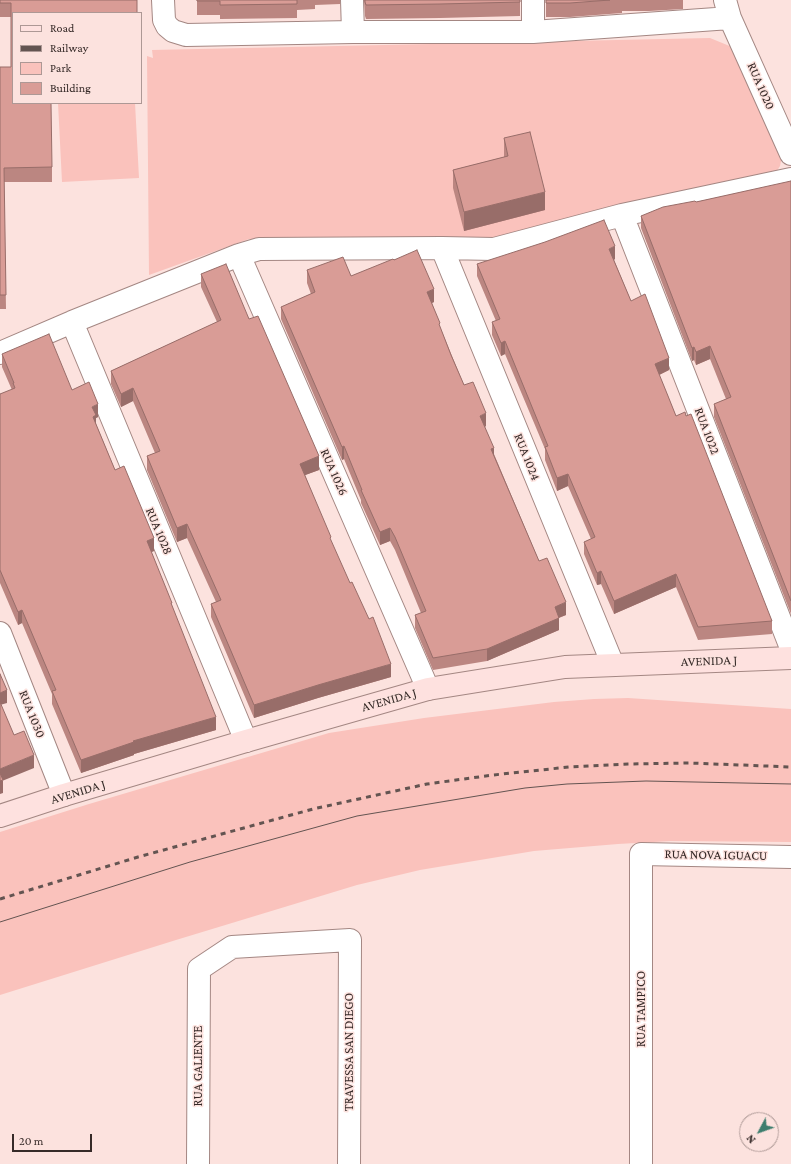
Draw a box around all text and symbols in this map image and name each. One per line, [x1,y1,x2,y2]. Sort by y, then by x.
legend [12,12,142,104]
text: Road [50,21,74,35]
text: Railway [50,41,88,55]
street label: RUA 1020 [744,60,778,112]
text: Park [50,61,71,75]
text: Building [50,81,91,95]
street label: RUA 1022 [691,405,723,457]
street label: RUA 1024 [511,431,543,483]
street label: RUA 1026 [317,446,351,498]
street label: RUA 1028 [142,505,176,557]
street label: AVENIDA J [681,652,737,670]
street label: AVENIDA J [360,685,418,715]
street label: RUA 1030 [15,688,49,740]
street label: AVENIDA J [49,776,107,808]
street label: RUA NOVA IGUACU [665,846,767,864]
street label: RUA TAMPICO [633,971,649,1047]
street label: TRAVESSA SAN DIEGO [341,993,357,1111]
street label: RUA GALIENTE [190,1026,206,1106]
north arrow [739,1112,779,1152]
scale bar [14,1126,94,1152]
text: N [744,1132,758,1146]
text: 20 m [19,1134,43,1148]

